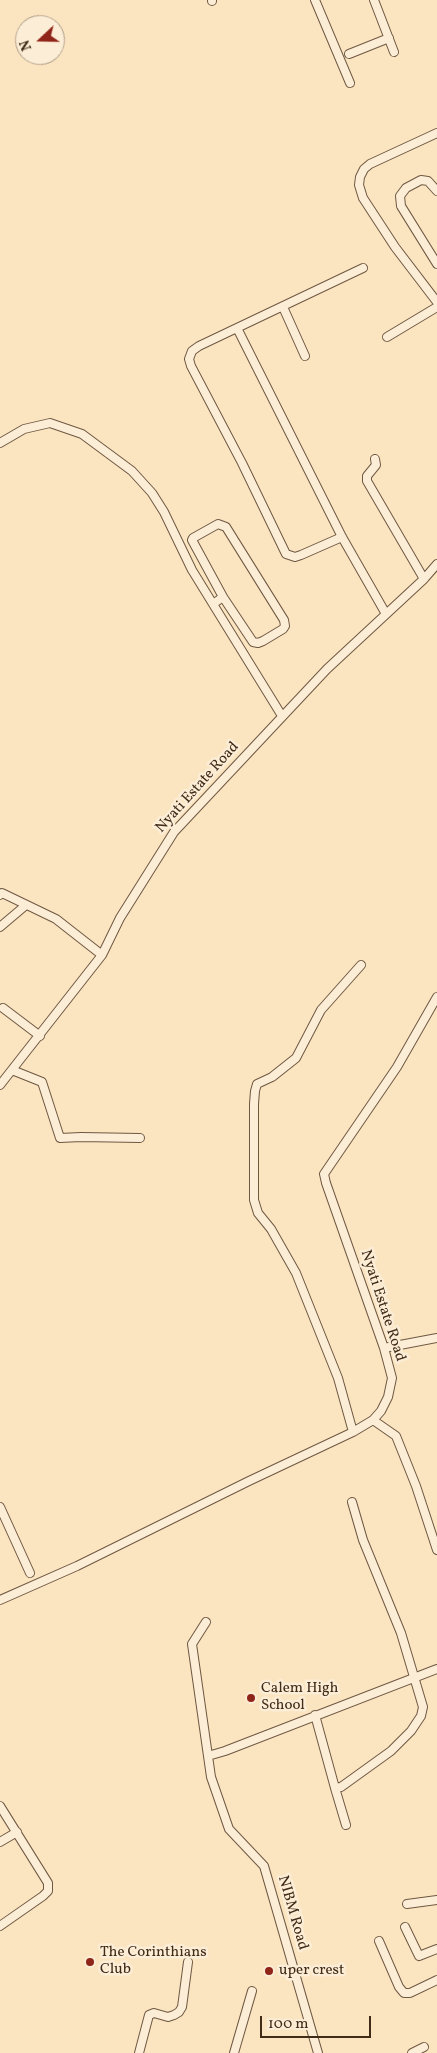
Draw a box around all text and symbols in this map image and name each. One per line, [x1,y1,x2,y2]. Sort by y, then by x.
north arrow [15,15,65,65]
text: N [16,37,37,53]
street label: Nyati Estate Road [152,739,244,837]
street label: Nyati Estate Road [355,1248,409,1364]
place label: Calem High School [261,1680,339,1715]
marker: Calem High School [245,1692,257,1704]
street label: NIBM Road [273,1874,311,1952]
place label: The Corinthians Club [100,1944,207,1979]
marker: The Corinthians Club [84,1956,96,1968]
place label: uper crest [279,1962,344,1980]
marker: uper crest [263,1965,275,1977]
scale bar [262,2006,373,2038]
text: 100 m [268,2014,308,2035]

